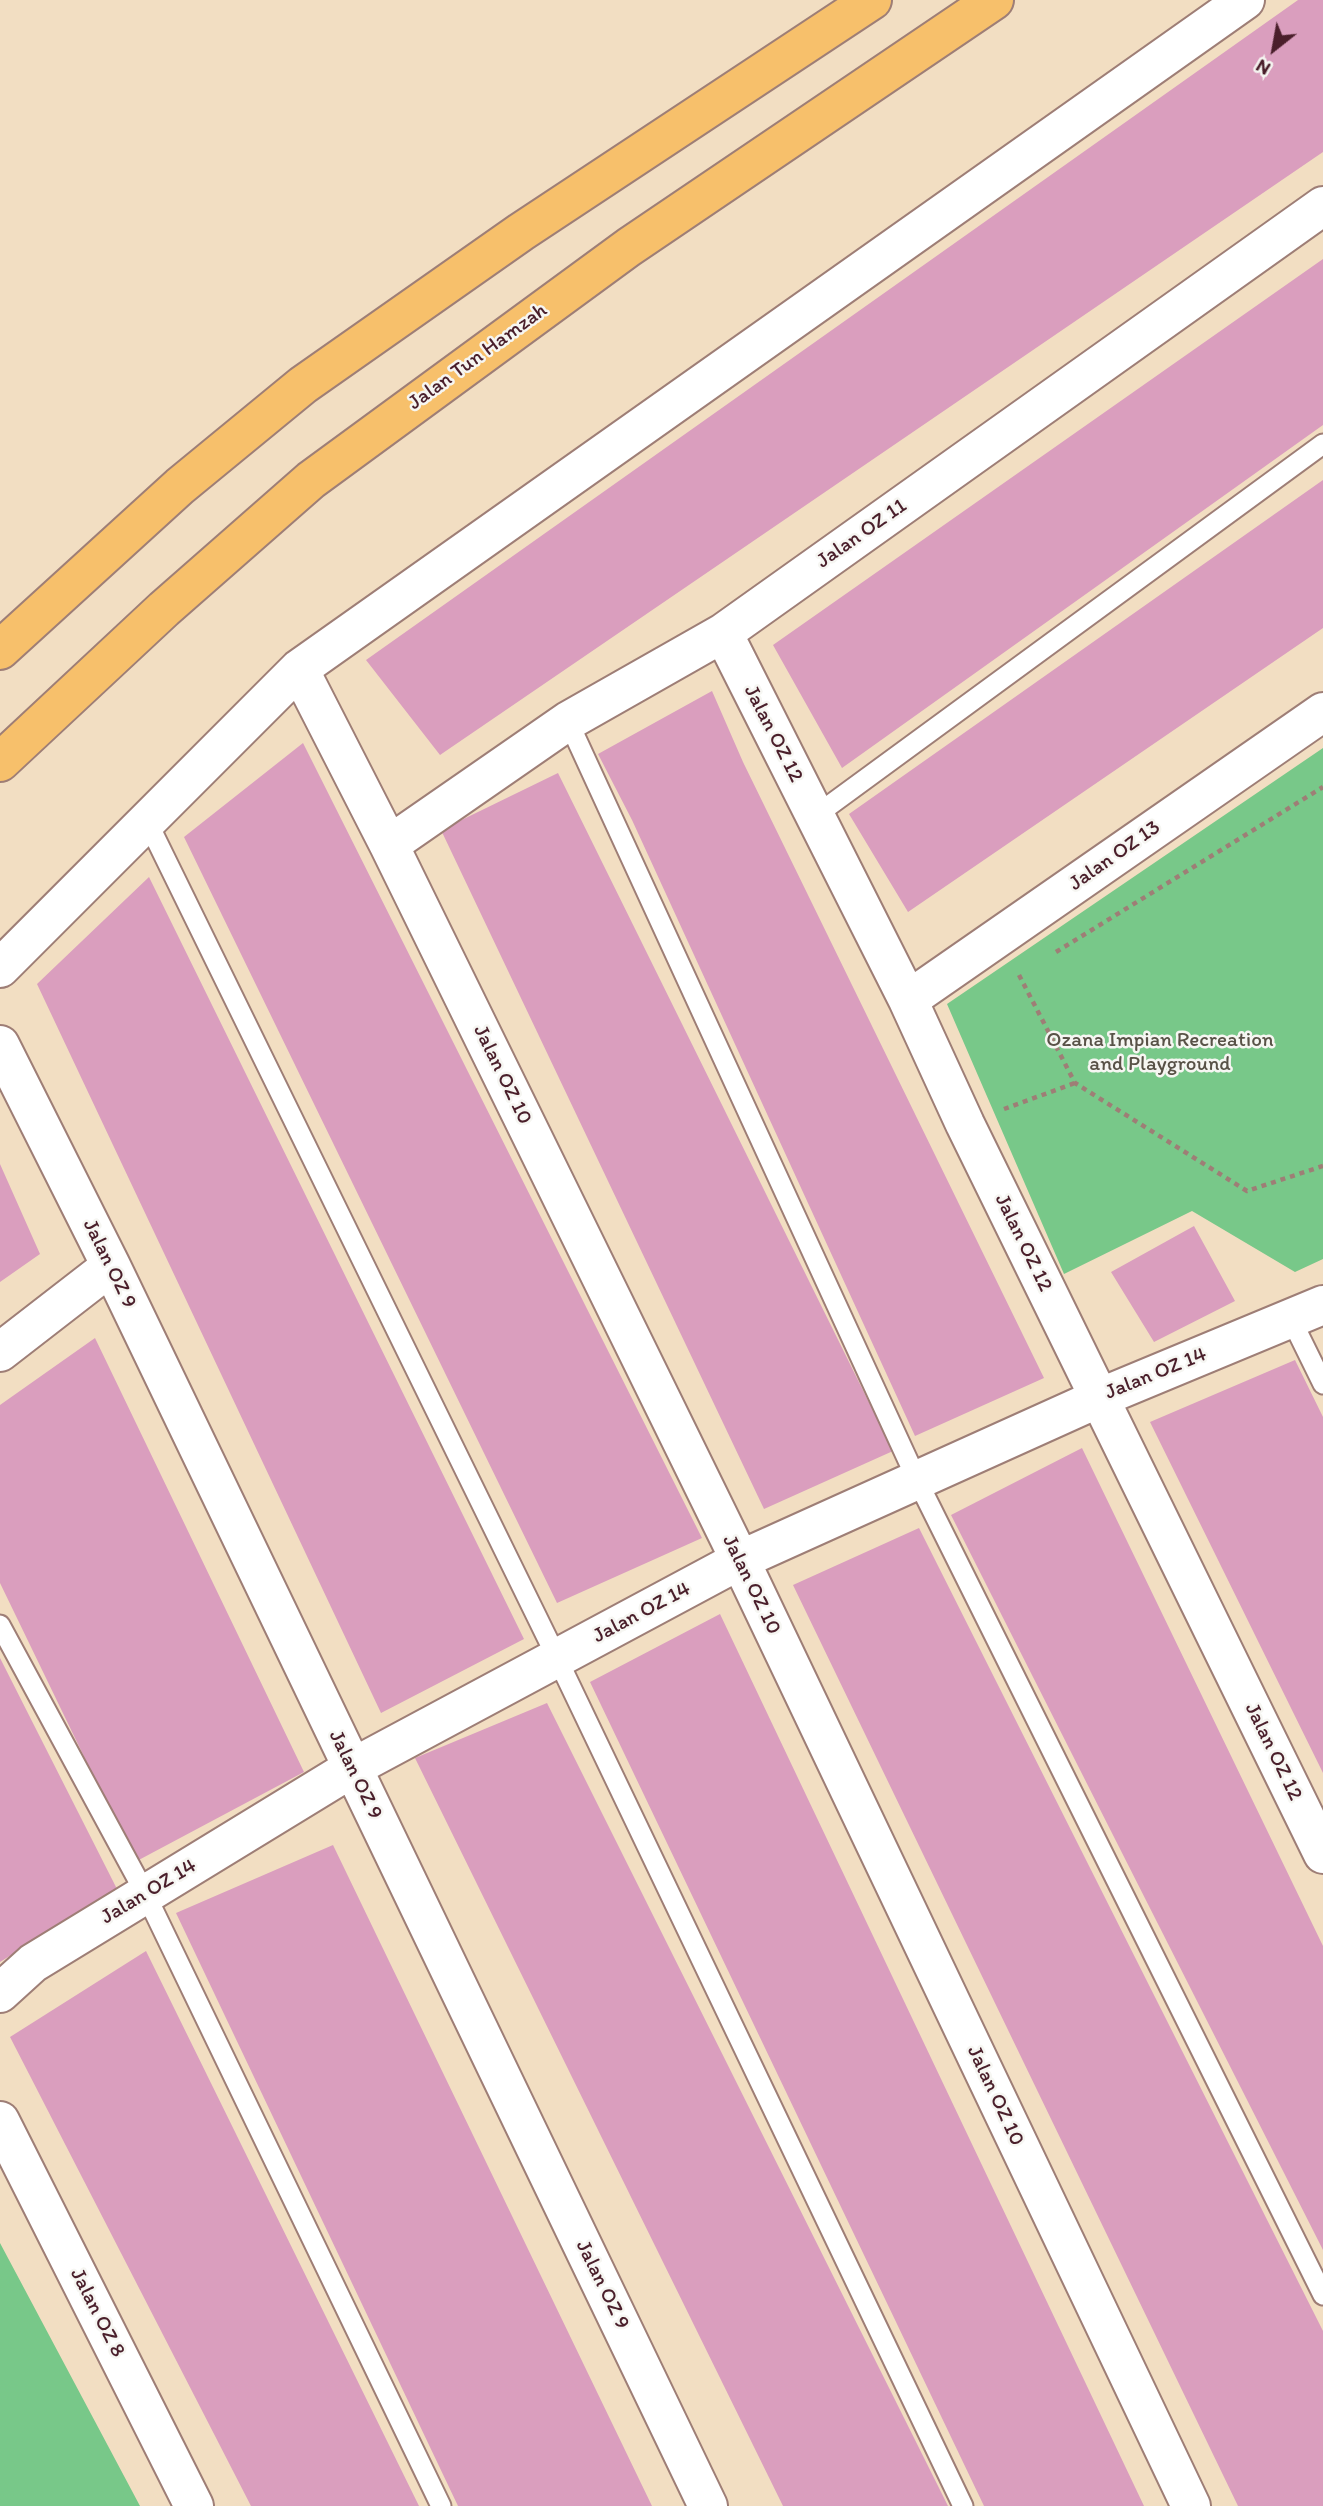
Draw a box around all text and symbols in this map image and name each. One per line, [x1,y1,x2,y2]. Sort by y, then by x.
north arrow [1239,14,1309,84]
text: N [1252,54,1274,81]
street label: Jalan Tun Hamzah [404,298,552,416]
street label: Jalan OZ 11 [812,494,912,574]
street label: Jalan OZ 12 [738,681,808,787]
street label: Jalan OZ 13 [1064,815,1166,897]
street label: Jalan OZ 10 [467,1021,537,1129]
park label: Ozana Impian Recreation and Playground [1046,1028,1274,1078]
street label: Jalan OZ 12 [989,1190,1057,1296]
street label: Jalan OZ 9 [77,1215,141,1313]
street label: Jalan OZ 14 [1102,1342,1210,1406]
street label: Jalan OZ 10 [716,1531,786,1639]
street label: Jalan OZ 14 [589,1577,695,1649]
street label: Jalan OZ 12 [1239,1699,1307,1805]
street label: Jalan OZ 9 [323,1726,387,1824]
street label: Jalan OZ 14 [97,1854,201,1930]
street label: Jalan OZ 10 [961,2042,1029,2150]
street label: Jalan OZ 9 [570,2236,634,2334]
street label: Jalan OZ 8 [64,2264,130,2362]

